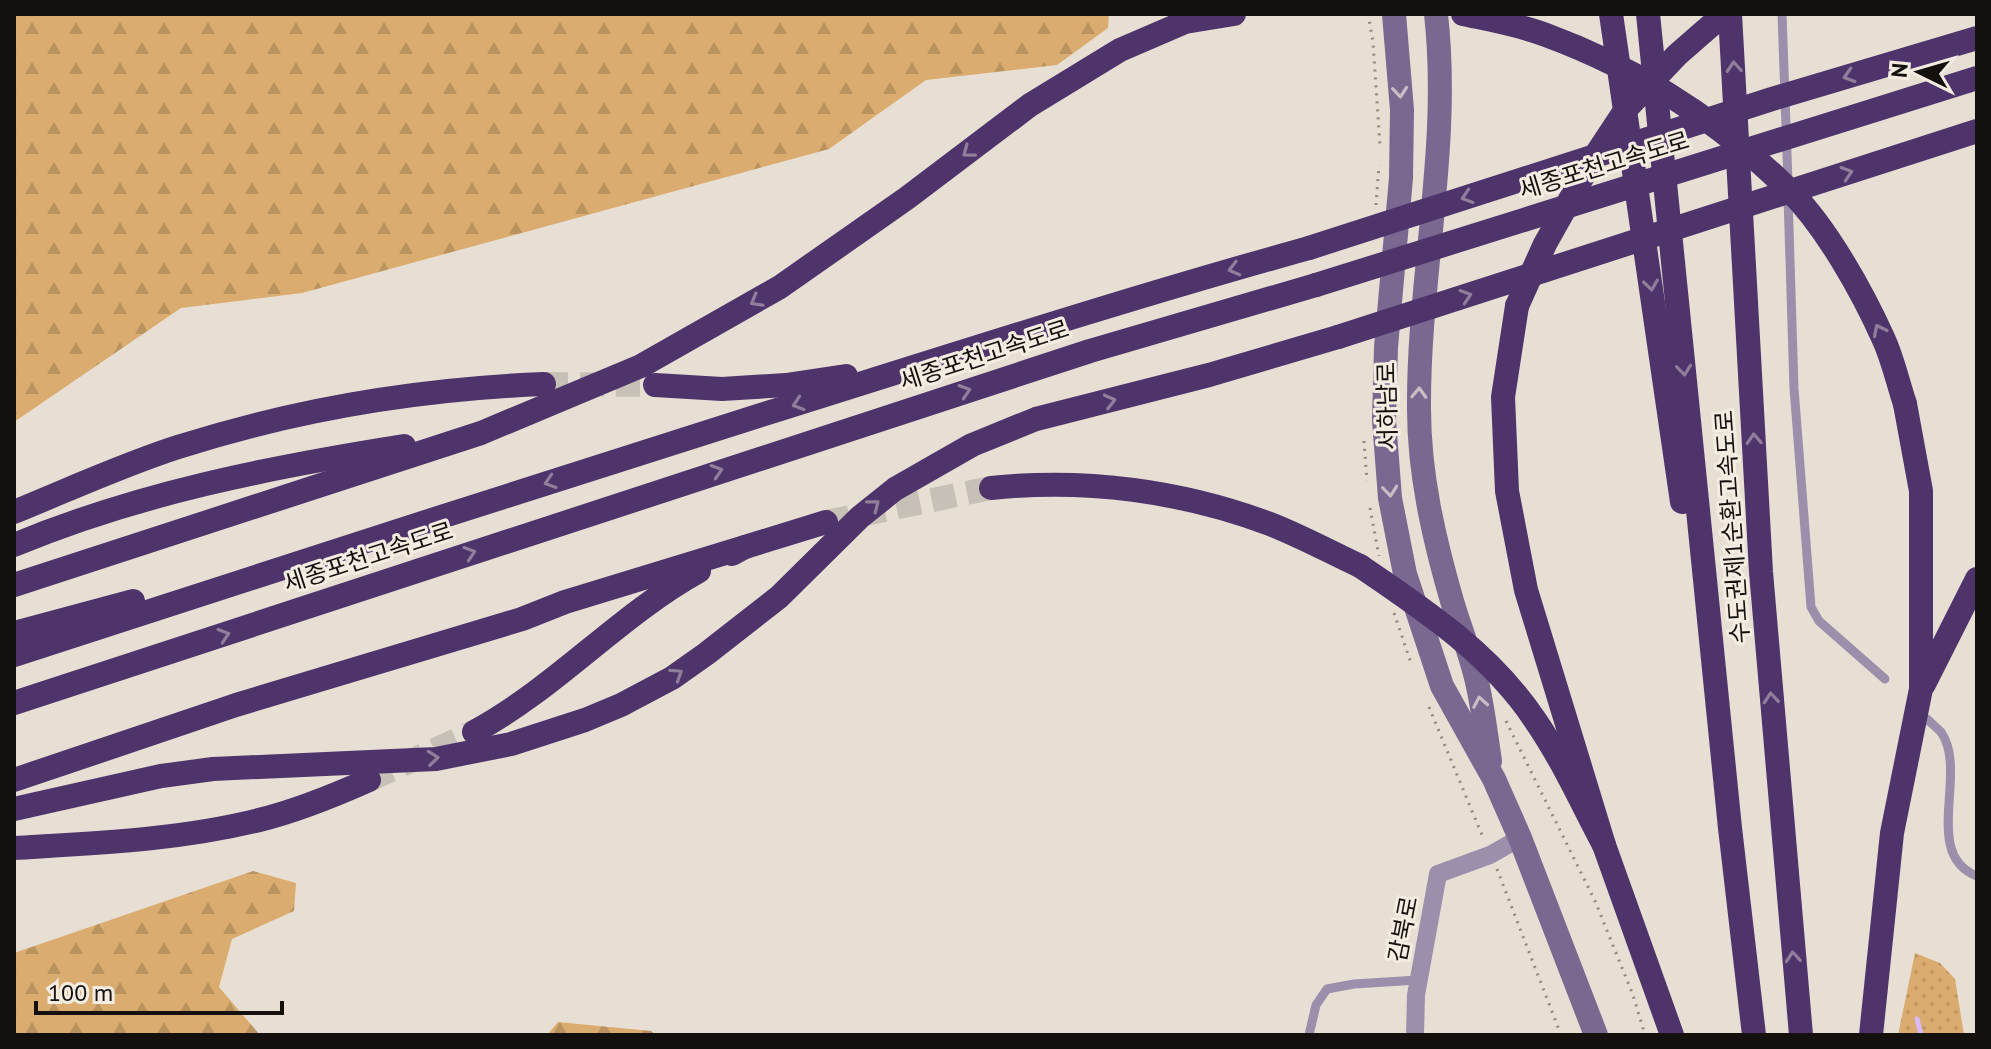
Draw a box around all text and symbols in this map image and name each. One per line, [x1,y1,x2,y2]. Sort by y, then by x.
north arrow [1879,32,1959,112]
one-way arrow [1726,61,1743,74]
text: N [1884,62,1914,79]
one-way arrow [1842,67,1856,83]
one-way arrow [1391,86,1408,99]
street label: 세종포천고속도로 [1515,124,1693,206]
one-way arrow [962,142,977,156]
one-way arrow [1839,166,1853,182]
one-way arrow [1461,188,1475,204]
one-way arrow [1227,260,1241,276]
one-way arrow [1641,278,1658,292]
one-way arrow [1458,289,1472,305]
one-way arrow [750,291,765,307]
street label: 세종포천고속도로 [895,313,1073,397]
one-way arrow [1873,324,1889,339]
street label: 서하남로 [1371,362,1403,450]
one-way arrow [1676,364,1693,377]
one-way arrow [957,384,971,400]
one-way arrow [1411,386,1428,399]
one-way arrow [1102,393,1116,410]
one-way arrow [792,394,806,410]
street label: 수도권제1순환고속도로 [1708,409,1756,645]
one-way arrow [1746,432,1763,445]
one-way arrow [710,464,724,480]
one-way arrow [544,473,557,489]
one-way arrow [1382,485,1399,498]
one-way arrow [865,501,880,515]
street label: 세종포천고속도로 [279,515,457,599]
one-way arrow [463,546,477,562]
one-way arrow [216,628,230,644]
one-way arrow [668,668,683,683]
one-way arrow [1763,691,1780,704]
one-way arrow [1473,695,1490,709]
one-way arrow [427,750,440,767]
street label: 감북로 [1381,894,1425,964]
one-way arrow [1785,950,1802,963]
scale bar [36,965,282,1015]
text: 100 m [48,977,113,1008]

